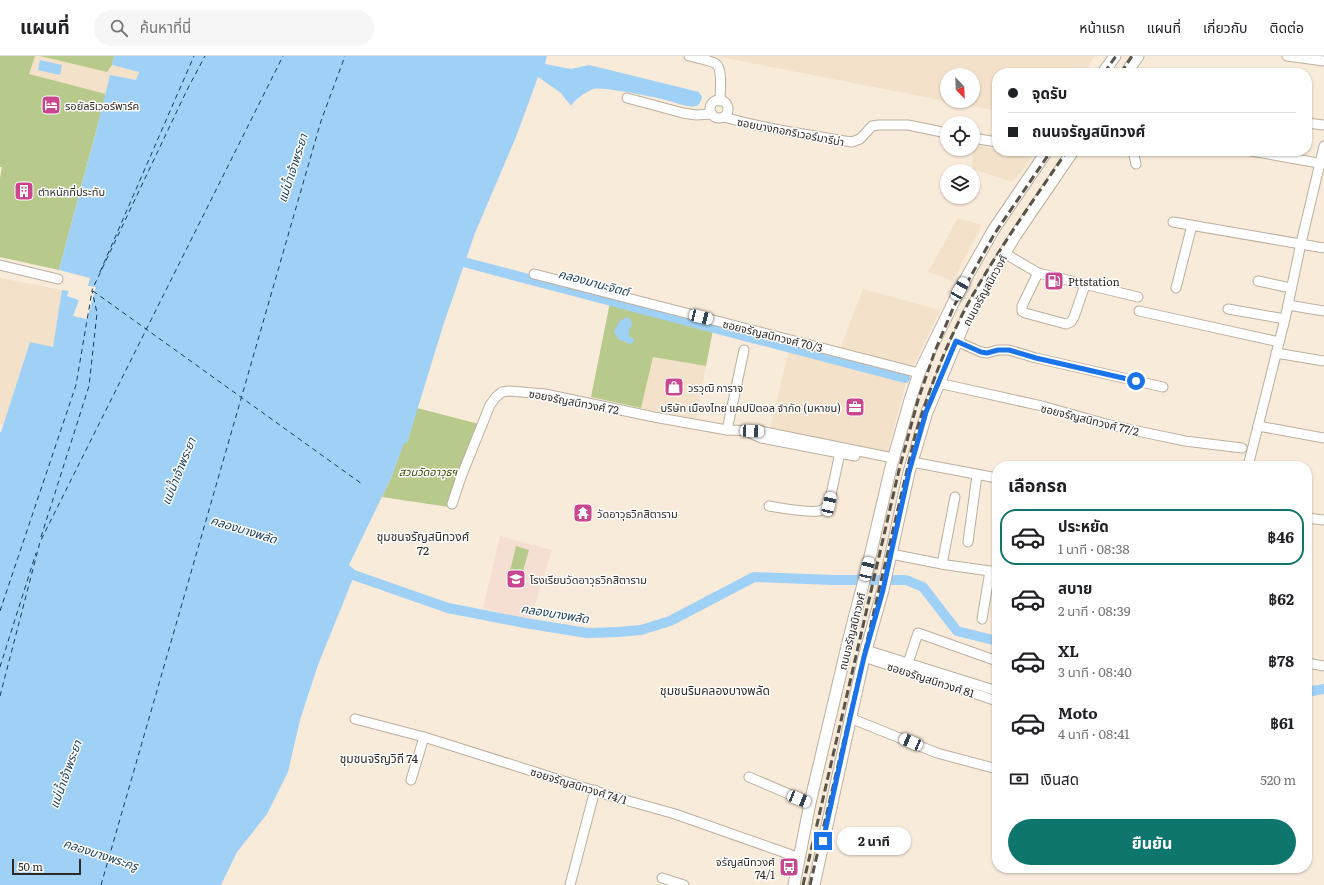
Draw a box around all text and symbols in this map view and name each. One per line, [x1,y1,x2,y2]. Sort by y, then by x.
search box [94,10,374,46]
text: แผนที่ [20,12,70,40]
text: ค้นหาที่นี่ [140,15,191,38]
icon: search [108,17,130,39]
text: หน้าแรก [1079,17,1125,37]
text: แผนที่ [1147,17,1181,37]
text: เกี่ยวกับ [1203,17,1248,37]
text: ติดต่อ [1270,17,1304,37]
north arrow [940,68,980,108]
map controls [940,68,980,204]
text: จุดรับ [1032,81,1067,104]
hotel icon: รอยัลริเวอร์พาร์ค [40,94,62,116]
place label: รอยัลริเวอร์พาร์ค [65,97,139,113]
street label: ซอยบางกอกริเวอร์มารีน่า [736,113,846,149]
button: locate [940,116,980,156]
text: ถนนจรัญสนิทวงศ์ [1032,119,1146,142]
water label: แม่น้ำเจ้าพระยา [272,130,312,205]
button: layers [940,164,980,204]
building icon: ตำหนักที่ประทับ [13,180,35,202]
place label: ตำหนักที่ประทับ [38,183,105,199]
street label: ถนนจรัญสนิทวงศ์ [958,251,1010,329]
water label: คลองมานะจิตต์ [556,264,633,301]
fuel station icon: Pttstation [1043,270,1065,292]
place label: Pttstation [1068,273,1120,289]
car [949,276,971,302]
car [688,308,714,326]
street label: ซอยจรัญสนิทวงศ์ 70/3 [721,315,825,355]
route start [1127,372,1145,390]
shop icon: วรวุฒิ การาจ [663,376,685,398]
place label: วรวุฒิ การาจ [688,379,743,395]
street label: ซอยจรัญสนิทวงศ์ 72 [528,384,621,418]
office icon: บริษัท เมืองไทย แคปปิตอล จำกัด (มหาชน) [844,396,866,418]
place label: บริษัท เมืองไทย แคปปิตอล จำกัด (มหาชน) [660,399,841,415]
street label: ซอยจรัญสนิทวงศ์ 77/2 [1039,399,1141,439]
car [740,425,764,437]
water label: แม่น้ำเจ้าพระยา [156,434,200,507]
park label: สวนวัดอาวุธฯ [399,463,459,479]
text: เลือกรถ [1008,471,1067,498]
car [821,491,837,517]
temple icon: วัดอาวุธวิกสิตาราม [572,502,594,524]
place label: วัดอาวุธวิกสิตาราม [597,505,678,521]
water label: คลองบางพลัด [209,510,280,548]
text: ประหยัด [1058,514,1109,537]
icon: car [1010,519,1046,555]
text: ฿46 [1267,525,1294,548]
district label: ชุมชนจรัญสนิทวงศ์ 72 [377,527,469,559]
text: 1 นาที · 08:38 [1058,539,1130,558]
car [858,556,876,582]
school or university icon: โรงเรียนวัดอาวุธวิกสิตาราม [505,568,527,590]
place label: โรงเรียนวัดอาวุธวิกสิตาราม [530,571,647,587]
text: สบาย [1058,576,1092,599]
icon: car [1010,581,1046,617]
text: ฿62 [1268,587,1294,610]
street label: ถนนจรัญสนิทวงศ์ [834,591,868,671]
water label: คลองบางพลัด [520,599,591,627]
text: 2 นาที · 08:39 [1058,601,1131,620]
text: XL [1058,639,1079,662]
icon: car [1010,643,1046,679]
text: ฿78 [1268,649,1294,672]
street label: ซอยจรัญสนิทวงศ์ 81 [885,657,977,701]
text: 3 นาที · 08:40 [1058,662,1132,681]
district label: ชุมชนริมคลองบางพลัด [660,681,770,699]
text: Moto [1058,701,1098,724]
icon: car [1010,705,1046,741]
text: ฿61 [1270,711,1294,734]
text: 4 นาที · 08:41 [1058,724,1130,743]
car [898,732,924,752]
water label: แม่น้ำเจ้าพระยา [44,736,86,810]
district label: ชุมชนจริญวิถี 74 [340,749,419,767]
street label: ซอยจรัญสนิทวงศ์ 74/1 [529,763,630,807]
text: เงินสด [1040,767,1079,790]
icon: cash [1008,768,1030,790]
text: 520 m [1260,770,1296,789]
car [786,789,812,809]
button: ยืนยัน [1008,819,1296,865]
callout: 2 นาที [837,827,911,855]
text: 2 นาที [858,831,890,850]
route end [814,832,832,850]
water label: คลองบางพระครู [61,833,142,875]
place label: จรัญสนิทวงศ์ 74/1 [716,853,776,882]
bus stop icon: จรัญสนิทวงศ์ 74/1 [778,856,800,878]
scale bar [12,857,81,876]
text: 50 m [18,858,43,874]

